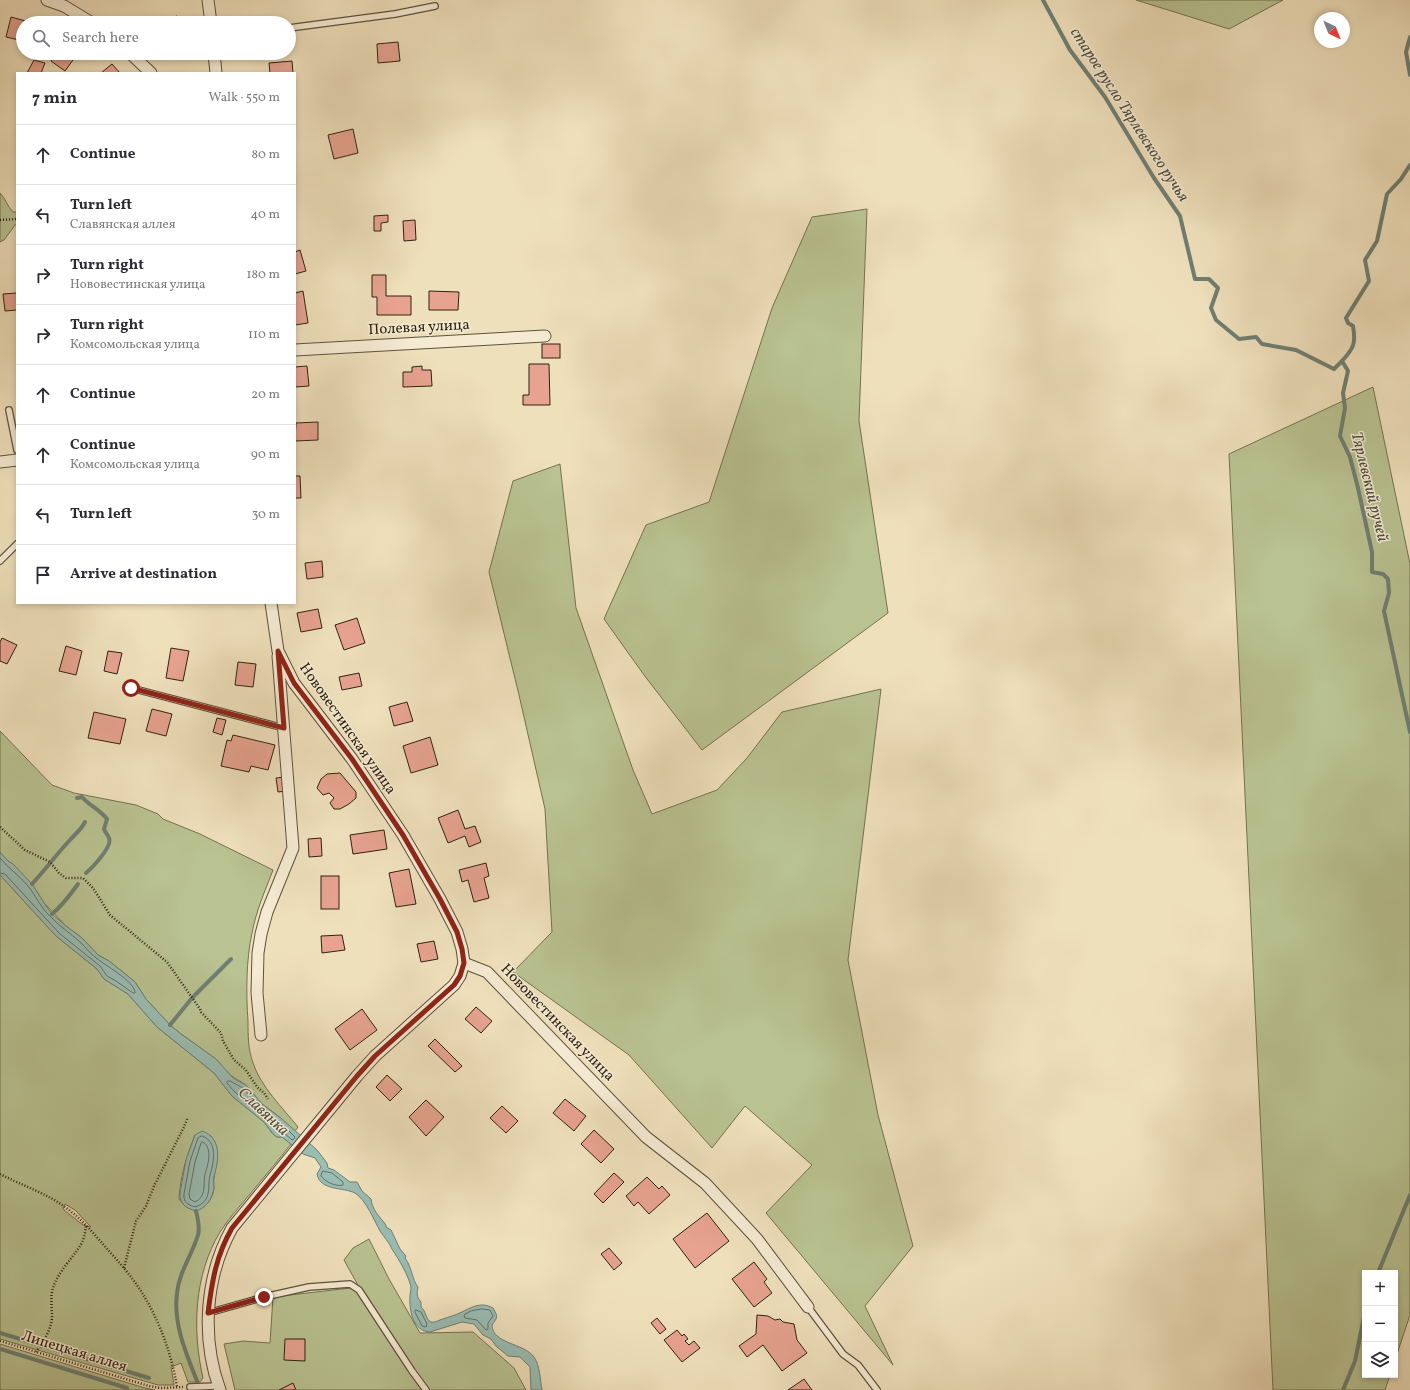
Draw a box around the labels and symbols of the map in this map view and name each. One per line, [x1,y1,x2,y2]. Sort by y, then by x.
north arrow [1314,12,1350,48]
water label: старое русло Тярлевского ручья [1064,24,1194,206]
street label: Полевая улица [368,315,470,341]
water label: Тярлевский ручей [1345,430,1393,544]
street label: Нововестинская улица [294,659,400,799]
route start [122,679,140,697]
street label: Нововестинская улица [495,959,619,1087]
water label: Славянка [233,1083,294,1142]
route end [255,1288,273,1306]
street label: Липецкая аллея [19,1326,130,1378]

